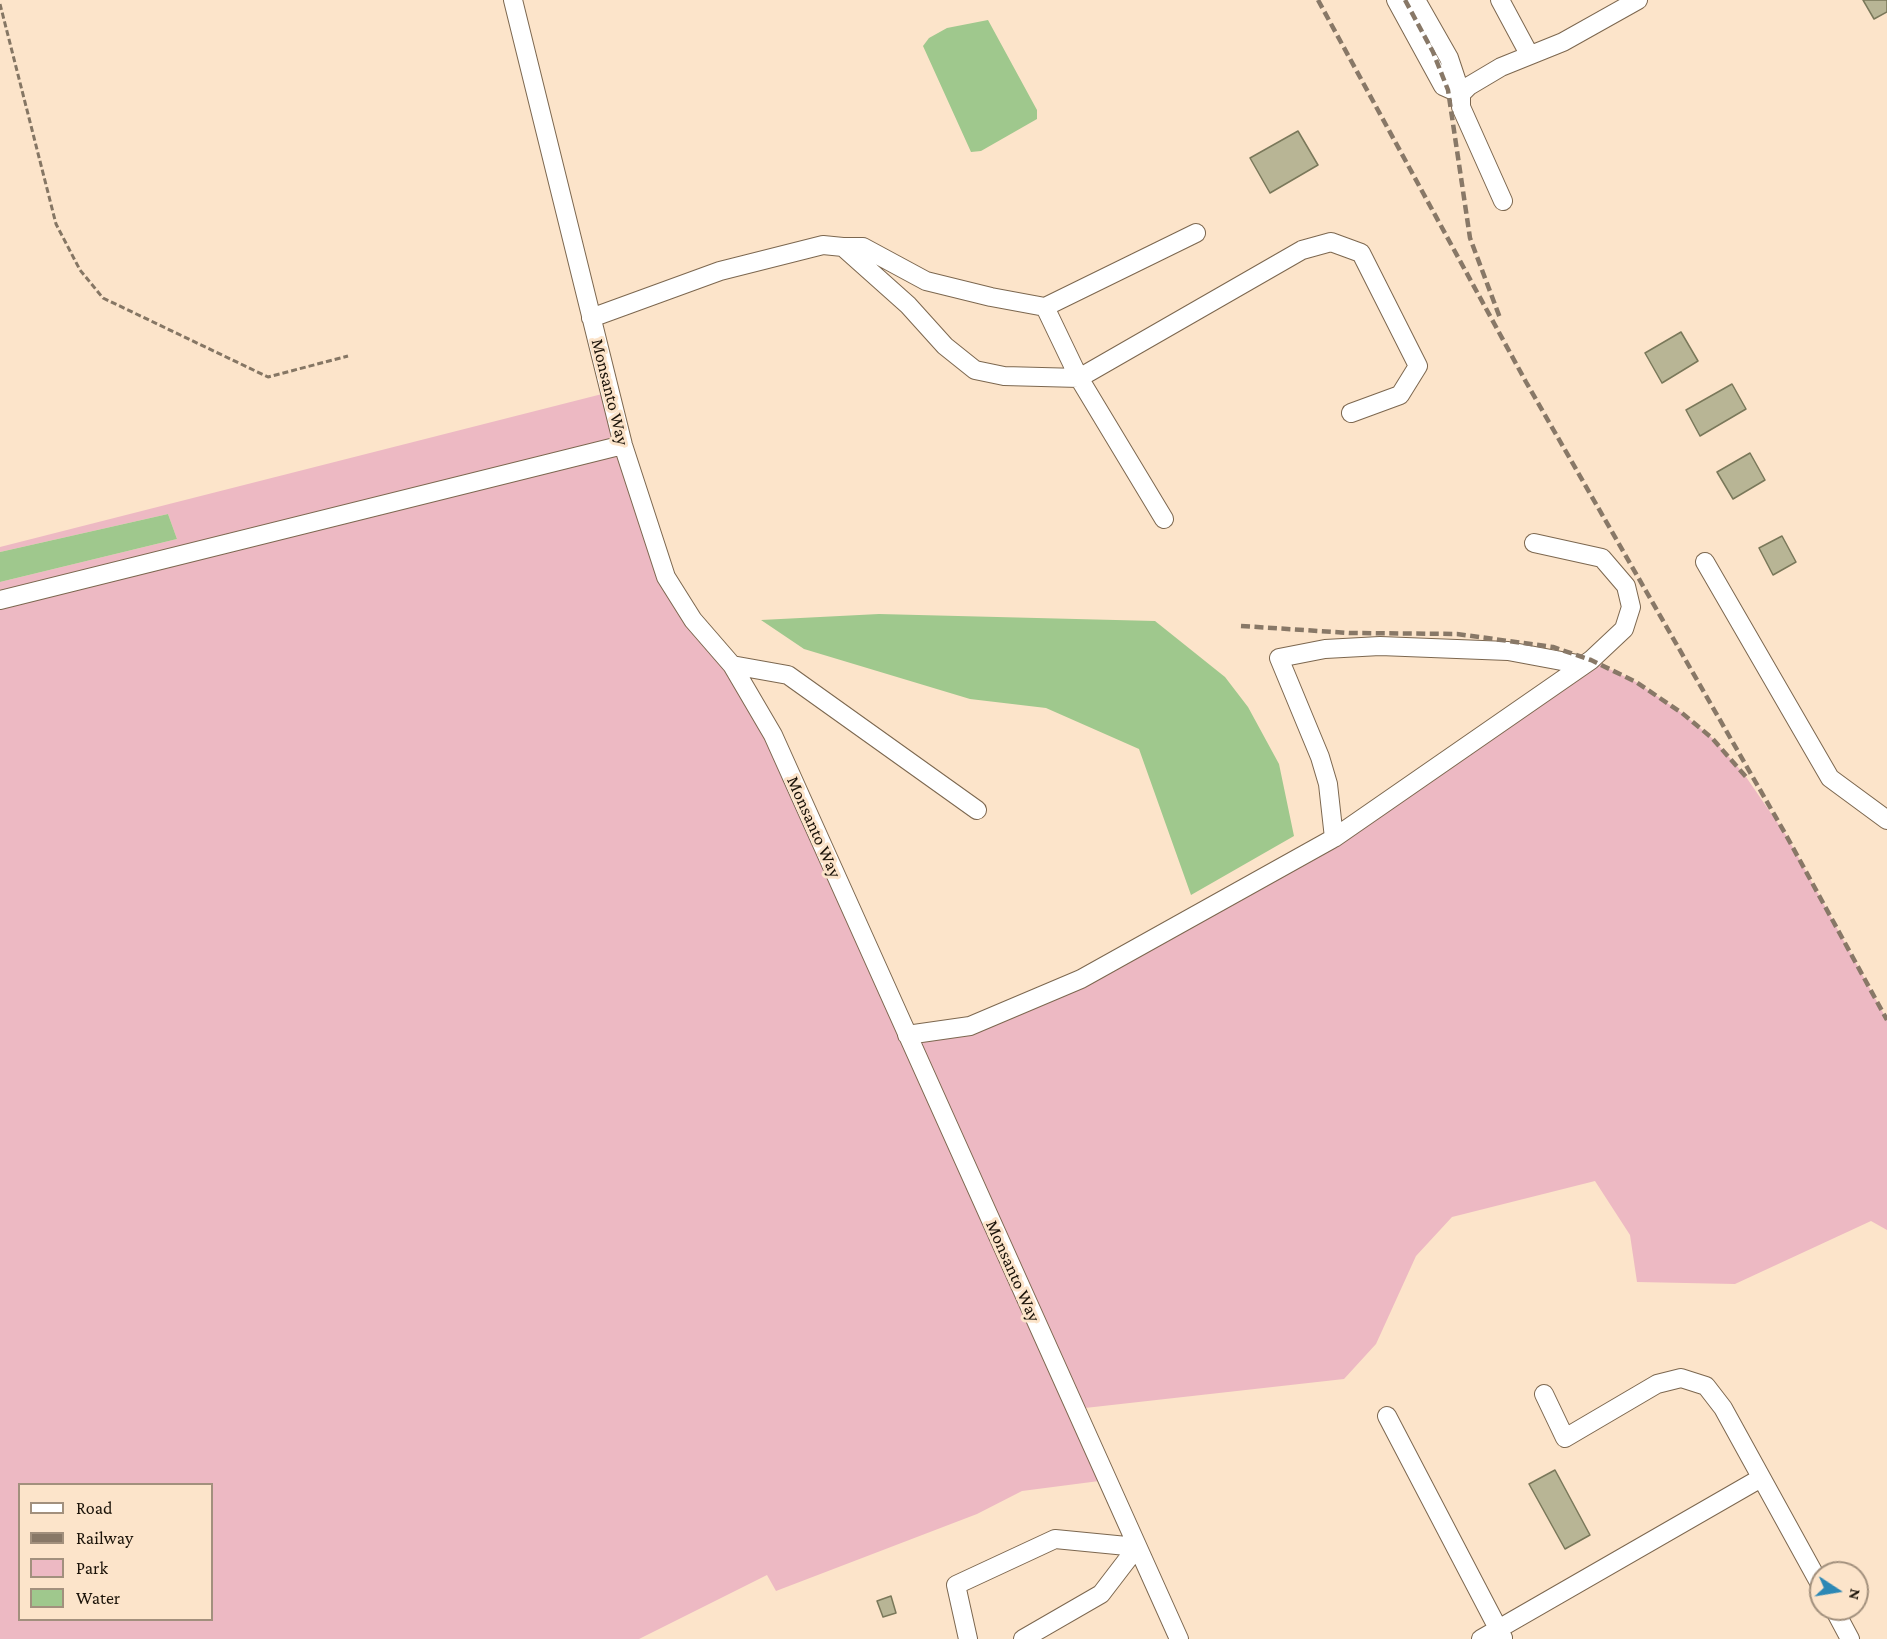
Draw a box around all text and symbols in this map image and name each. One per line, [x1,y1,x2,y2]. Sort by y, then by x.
street label: Monsanto Way [586,337,634,447]
street label: Monsanto Way [782,773,846,881]
street label: Monsanto Way [981,1217,1045,1325]
legend [18,1483,213,1621]
text: Road [76,1498,113,1518]
text: Railway [76,1528,133,1548]
text: Park [76,1558,108,1578]
north arrow [1809,1561,1869,1621]
text: N [1846,1587,1865,1602]
text: Water [76,1588,120,1608]

